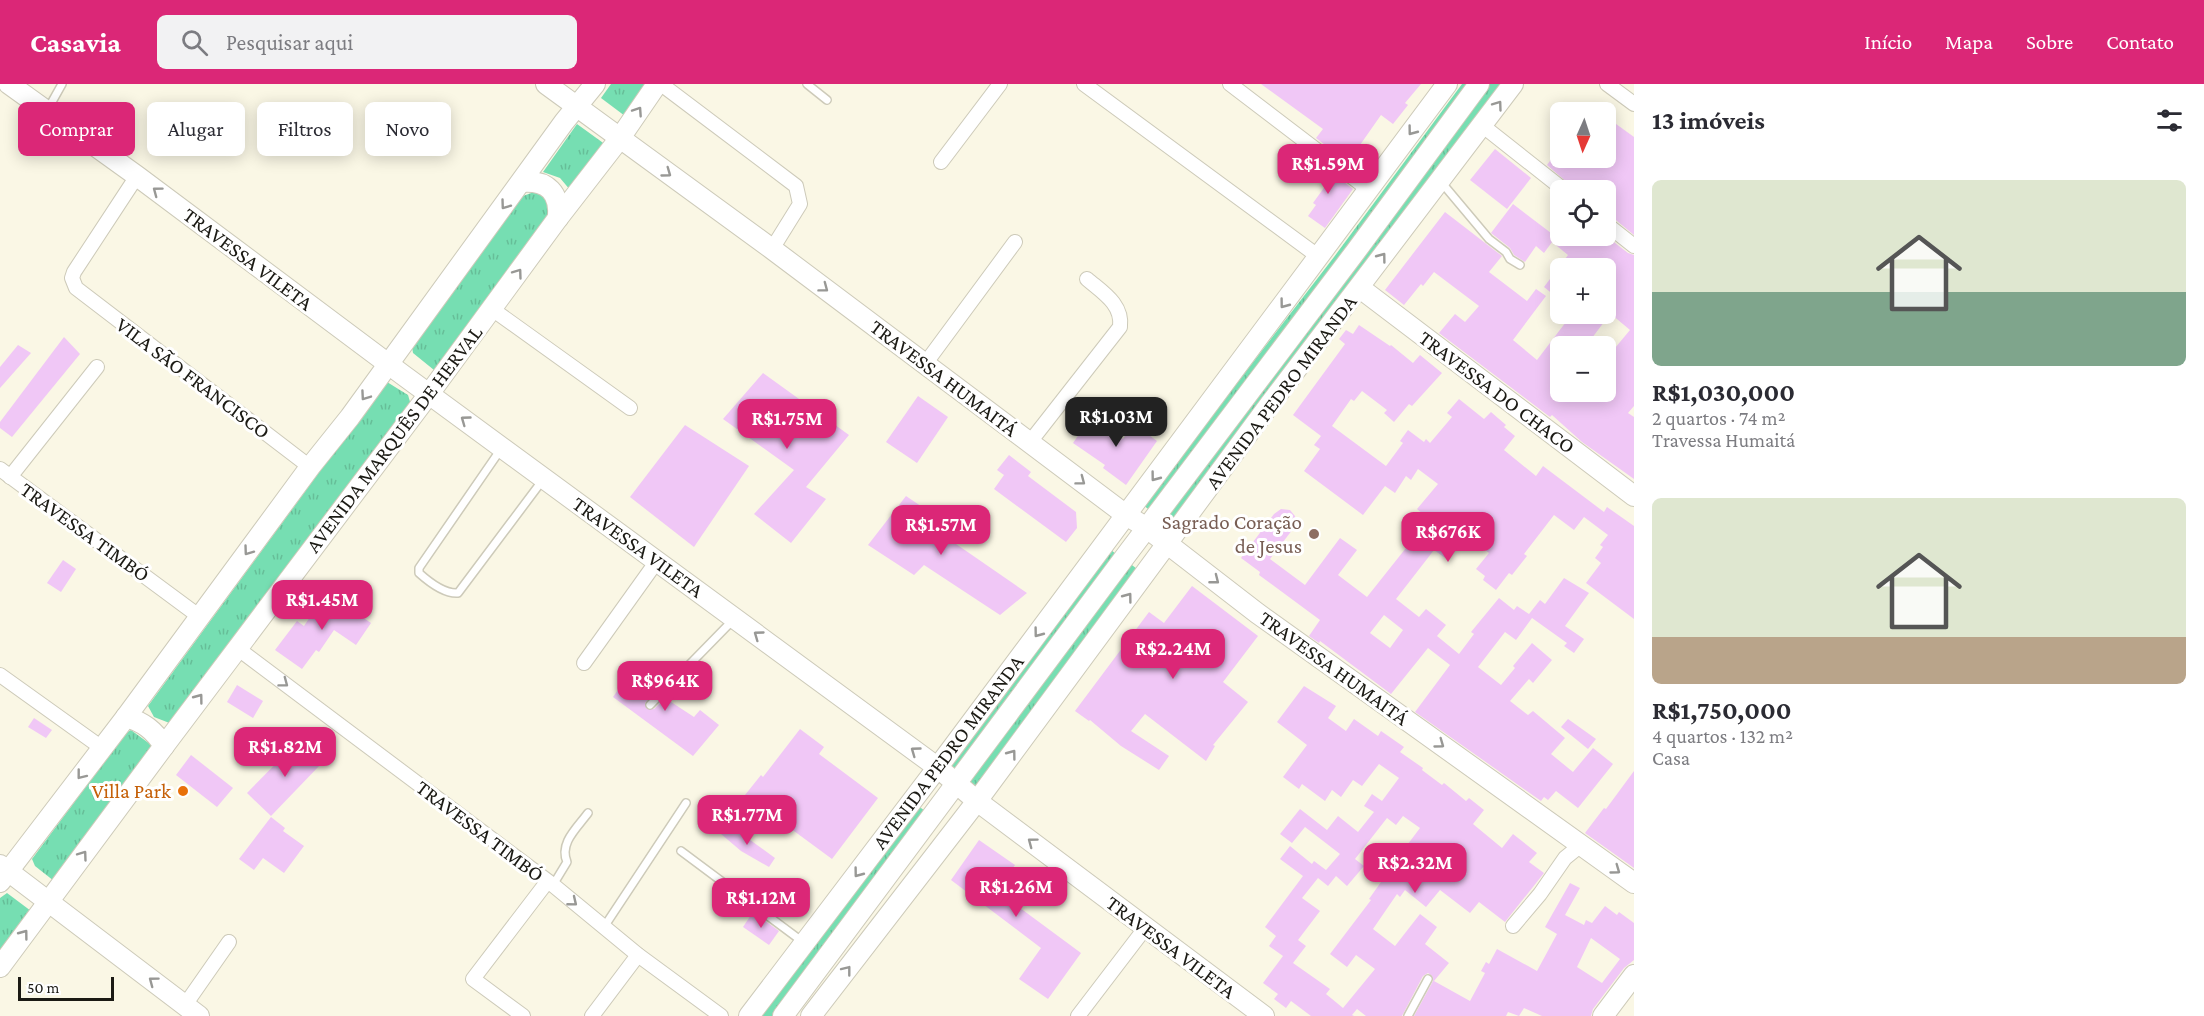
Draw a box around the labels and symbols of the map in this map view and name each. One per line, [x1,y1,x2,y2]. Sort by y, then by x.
one-way arrow [1491,100,1502,111]
north arrow [1550,102,1616,168]
one-way arrow [631,107,643,117]
one-way arrow [1409,124,1420,135]
pin: R$1.59M [1273,144,1383,195]
one-way arrow [661,166,672,177]
one-way arrow [153,188,164,199]
one-way arrow [501,198,512,209]
street label: TRAVESSA VILETA [179,203,317,316]
one-way arrow [1374,252,1385,263]
one-way arrow [511,268,522,279]
one-way arrow [818,281,829,292]
street label: AVENIDA PEDRO MIRANDA [1200,290,1362,494]
one-way arrow [1280,297,1291,308]
street label: VILA SÃO FRANCISCO [111,312,275,444]
street label: TRAVESSA HUMAITÁ [865,315,1023,441]
street label: AVENIDA MARQUÊS DE HERVAL [301,320,487,557]
street label: TRAVESSA DO CHACO [1414,325,1580,459]
one-way arrow [361,389,372,400]
pin: R$1.03M [1061,397,1171,448]
pin: R$1.75M [732,399,842,450]
one-way arrow [461,417,472,428]
one-way arrow [1151,470,1162,481]
one-way arrow [1075,474,1086,485]
street label: TRAVESSA TIMBÓ [16,477,154,587]
street label: TRAVESSA VILETA [568,491,708,603]
pin: R$1.57M [886,505,996,556]
place label: Sagrado Coração de Jesus [1162,510,1302,558]
pin: R$676K [1399,512,1497,563]
marker: Sagrado Coração de Jesus [1307,527,1321,541]
one-way arrow [244,545,255,556]
one-way arrow [1208,572,1219,583]
pin: R$1.45M [267,580,377,631]
one-way arrow [1121,593,1132,604]
street label: TRAVESSA HUMAITÁ [1255,606,1413,730]
one-way arrow [1034,626,1045,637]
pin: R$2.24M [1118,629,1228,680]
one-way arrow [754,631,765,642]
street label: AVENIDA PEDRO MIRANDA [867,650,1029,854]
pin: R$964K [616,661,714,712]
one-way arrow [277,676,288,687]
one-way arrow [192,694,203,705]
pin: R$1.82M [230,727,340,778]
one-way arrow [1434,737,1445,748]
one-way arrow [910,747,921,758]
one-way arrow [1004,749,1015,760]
one-way arrow [77,769,88,780]
street label: TRAVESSA TIMBÓ [411,775,549,887]
place label: Villa Park [92,779,171,803]
marker: Villa Park [176,784,190,798]
pin: R$1.77M [692,795,802,846]
one-way arrow [1028,839,1039,850]
pin: R$2.32M [1360,843,1470,894]
one-way arrow [76,850,87,861]
one-way arrow [1609,863,1620,874]
one-way arrow [854,866,865,877]
pin: R$1.26M [961,867,1071,918]
pin: R$1.12M [706,878,816,929]
street label: TRAVESSA VILETA [1102,891,1240,1004]
one-way arrow [566,895,577,906]
one-way arrow [17,930,28,941]
one-way arrow [839,965,850,976]
scale bar [18,974,114,1002]
one-way arrow [148,977,159,988]

